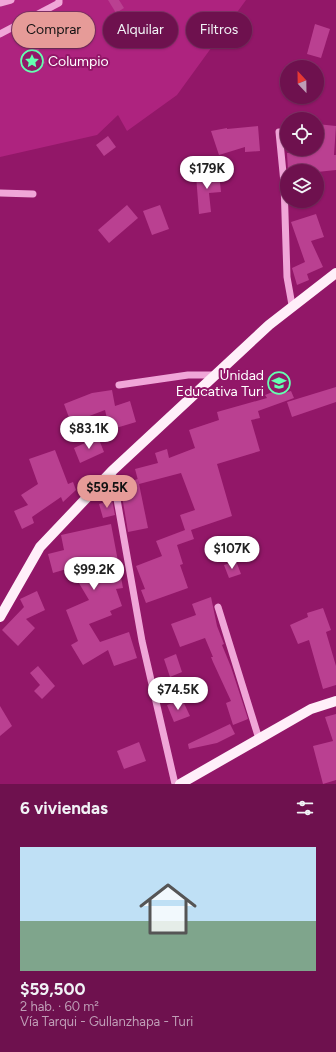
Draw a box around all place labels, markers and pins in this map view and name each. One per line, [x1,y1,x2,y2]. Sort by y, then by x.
place icon: Columpio [19,48,45,74]
place label: Columpio [48,53,109,70]
pin: $179K [179,156,235,190]
place label: Unidad Educativa Turi [176,367,264,400]
school or university icon: Unidad Educativa Turi [266,370,292,396]
pin: $83.1K [56,416,122,450]
pin: $59.5K [74,475,140,509]
pin: $107K [204,536,260,570]
pin: $99.2K [61,557,127,591]
pin: $74.5K [145,677,211,711]

